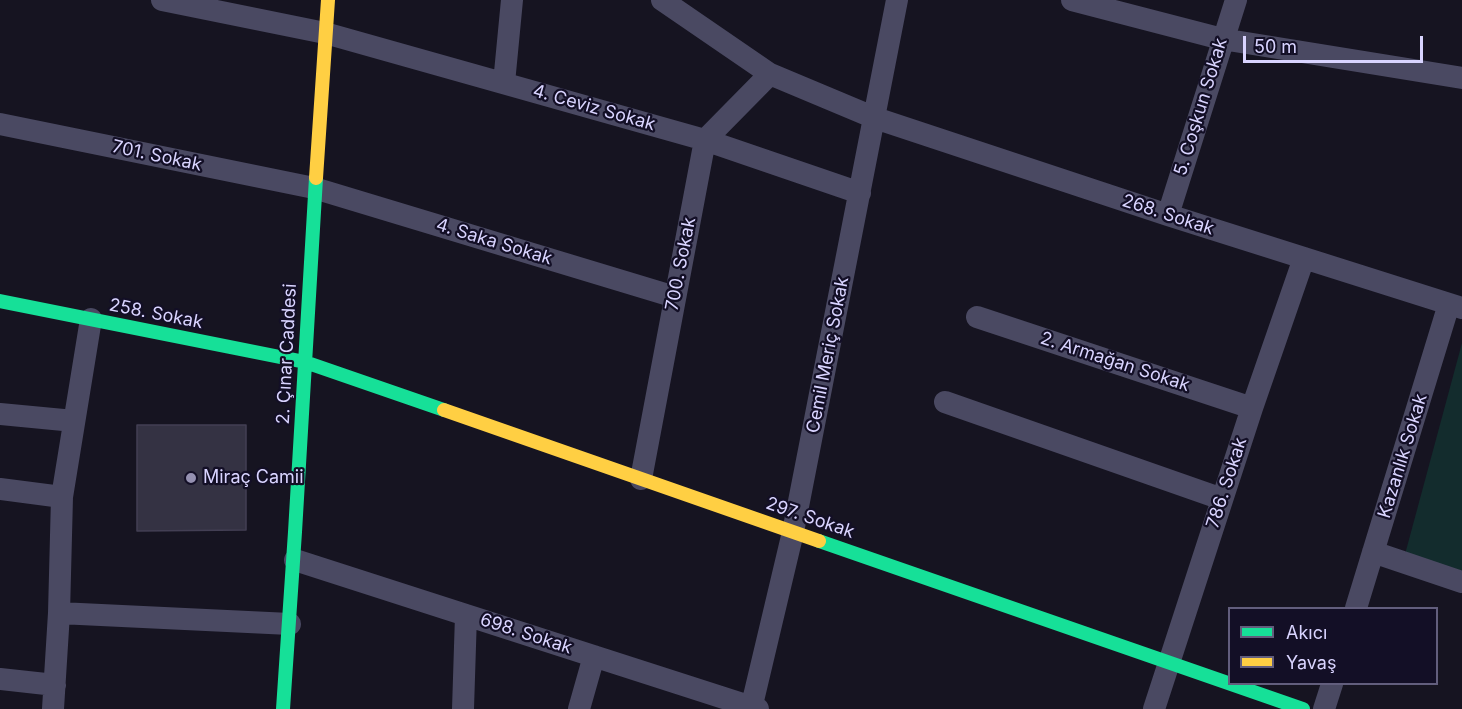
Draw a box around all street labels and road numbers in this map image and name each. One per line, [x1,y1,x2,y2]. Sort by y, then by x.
street label: 5. Coşkun Sokak [1170,36,1232,178]
street label: 4. Ceviz Sokak [530,80,658,136]
street label: 701. Sokak [110,136,204,176]
street label: 268. Sokak [1119,190,1217,240]
street label: 4. Saka Sokak [433,214,555,270]
street label: 700. Sokak [661,216,701,312]
street label: Cemil Meriç Sokak [802,275,854,435]
street label: 2. Çınar Caddesi [273,283,301,425]
street label: 258. Sokak [107,294,205,334]
street label: 2. Armağan Sokak [1038,328,1192,396]
street label: Kazanlık Sokak [1374,391,1432,521]
street label: 786. Sokak [1202,435,1252,531]
street label: 297. Sokak [763,493,857,543]
street label: 698. Sokak [477,609,575,659]

